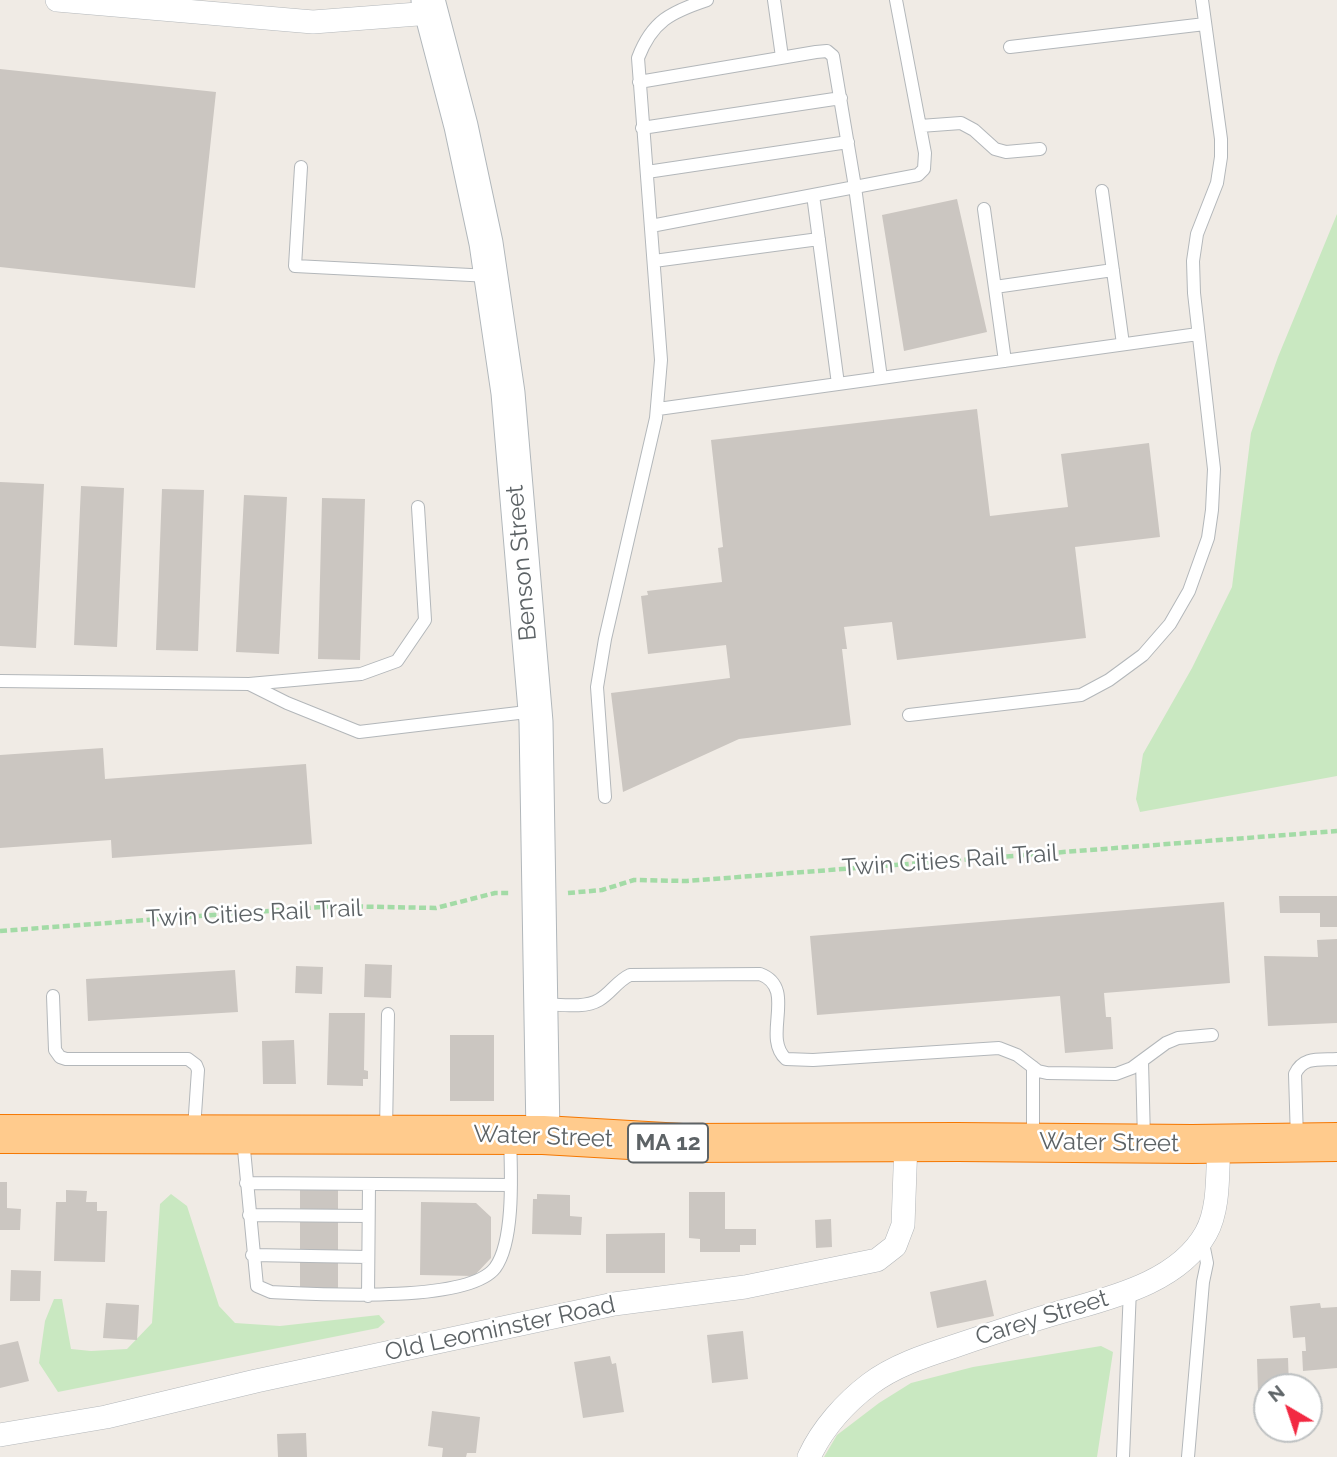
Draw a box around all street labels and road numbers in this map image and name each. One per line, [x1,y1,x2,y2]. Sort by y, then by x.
street label: Benson Street [501,484,543,642]
street label: Twin Cities Rail Trail [841,839,1059,883]
street label: Twin Cities Rail Trail [145,894,363,934]
street label: Water Street [473,1120,613,1154]
road number: MA 12 [628,1124,708,1162]
street label: Water Street [1039,1127,1179,1159]
street label: Carey Street [972,1284,1112,1352]
street label: Old Leominster Road [382,1291,618,1367]

